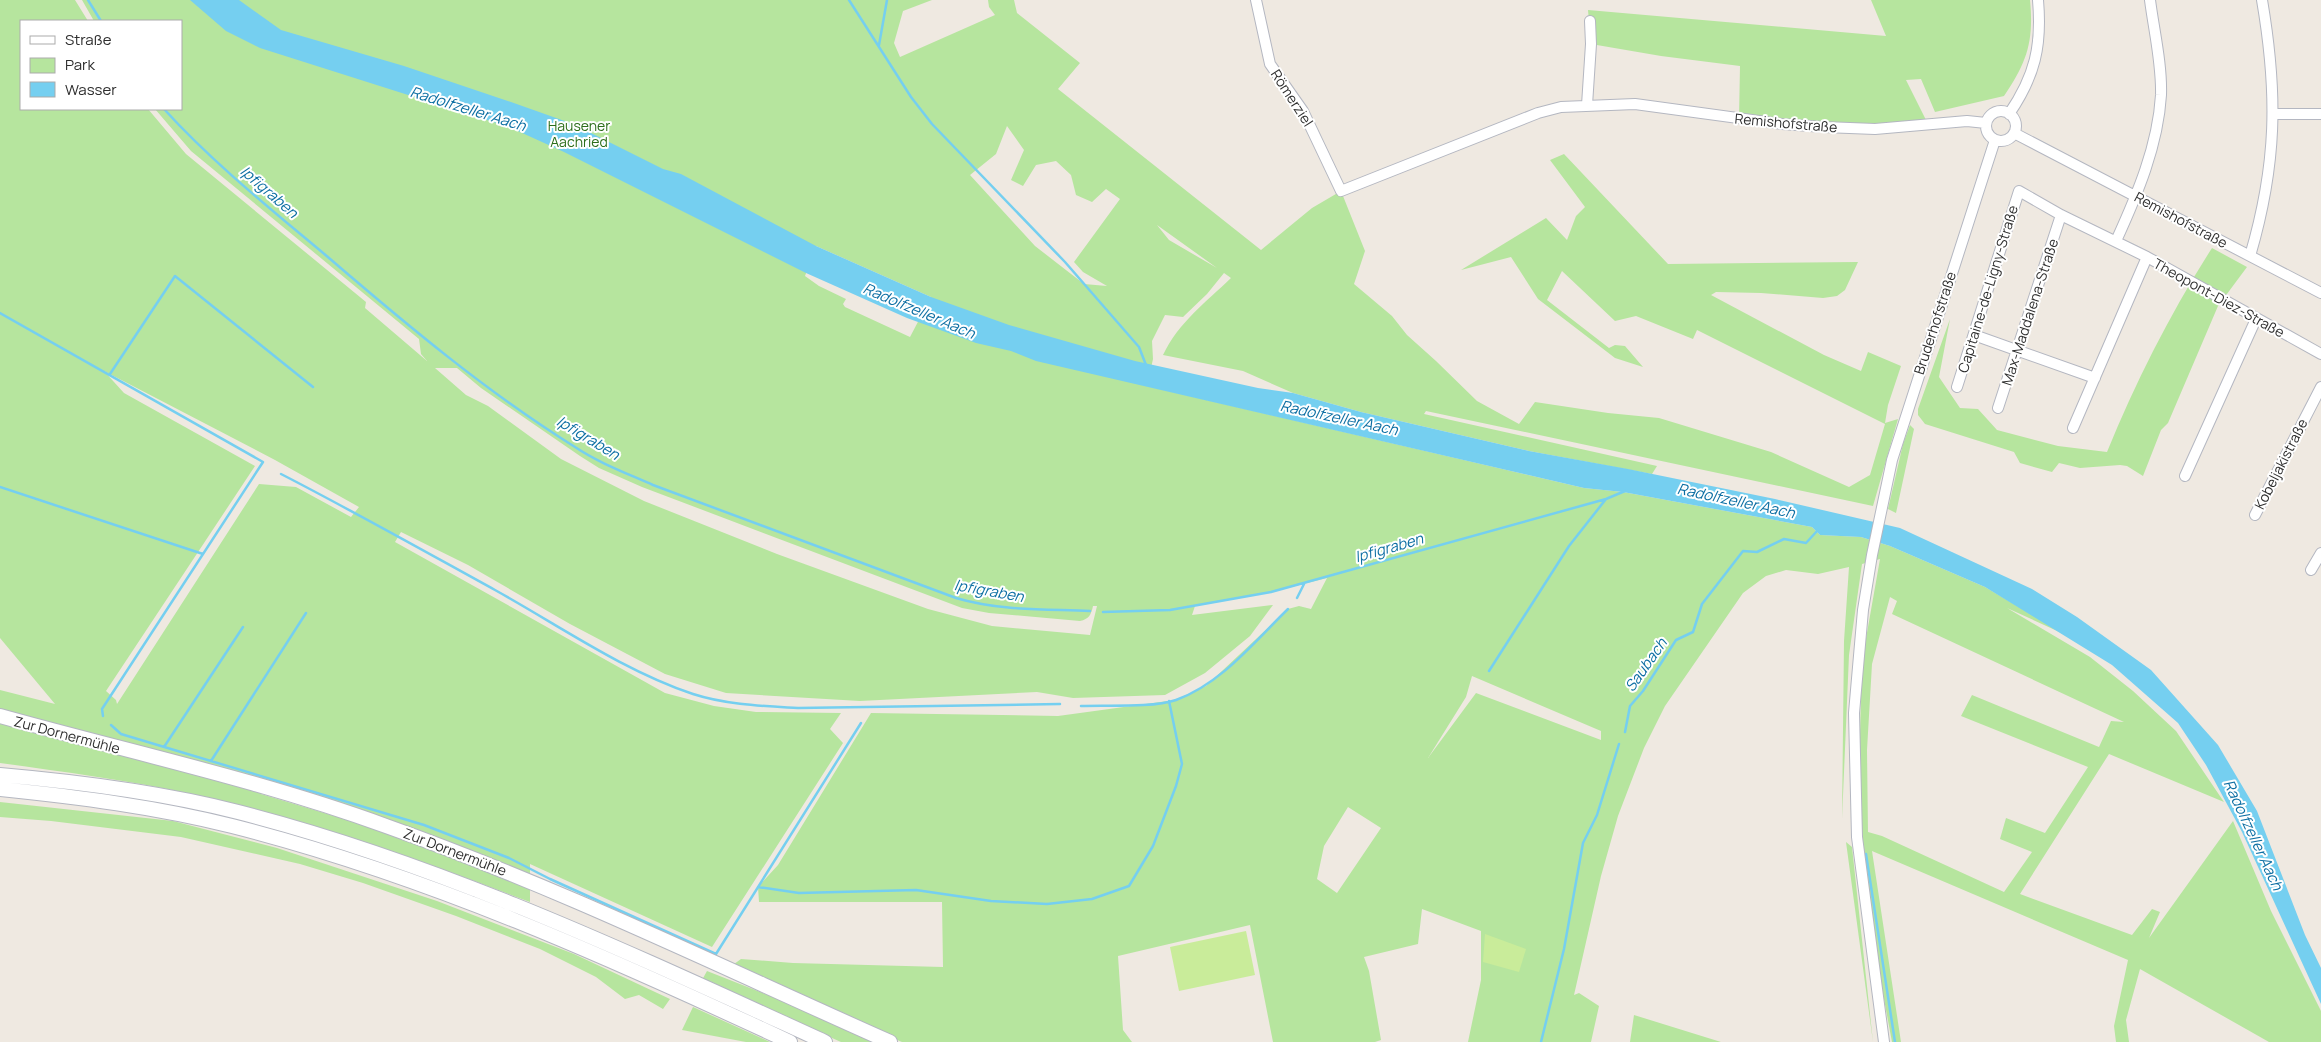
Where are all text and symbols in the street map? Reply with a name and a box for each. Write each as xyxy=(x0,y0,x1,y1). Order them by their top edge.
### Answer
legend xyxy=(20,20,182,110)
text: Straße xyxy=(65,29,112,50)
text: Park xyxy=(65,54,95,75)
street label: Römerziel xyxy=(1267,66,1318,130)
text: Wasser xyxy=(65,79,117,100)
water label: Radolfzeller Aach xyxy=(408,81,529,136)
street label: Remishofstraße xyxy=(1734,109,1838,136)
park label: Hausener Aachried xyxy=(548,116,610,151)
water label: Ipfigraben xyxy=(236,161,303,223)
street label: Remishofstraße xyxy=(2131,187,2231,252)
street label: Capitaine-de-Ligny-Straße xyxy=(1953,203,2022,375)
street label: Max-Maddalena-Straße xyxy=(1997,236,2062,388)
street label: Theopont-Diez-Straße xyxy=(2150,254,2288,342)
street label: Bruderhofstraße xyxy=(1909,269,1960,377)
water label: Radolfzeller Aach xyxy=(860,277,979,344)
water label: Radolfzeller Aach xyxy=(1278,395,1401,440)
water label: Ipfigraben xyxy=(553,411,625,465)
street label: Kobeljakistraße xyxy=(2250,415,2312,512)
water label: Radolfzeller Aach xyxy=(1675,478,1798,523)
water label: Ipfigraben xyxy=(1352,527,1426,567)
water label: Ipfigraben xyxy=(953,574,1026,607)
water label: Saubach xyxy=(1620,633,1672,696)
street label: Zur Dornermühle xyxy=(12,711,122,758)
water label: Radolfzeller Aach xyxy=(2219,776,2289,894)
street label: Zur Dornermühle xyxy=(401,823,509,880)

